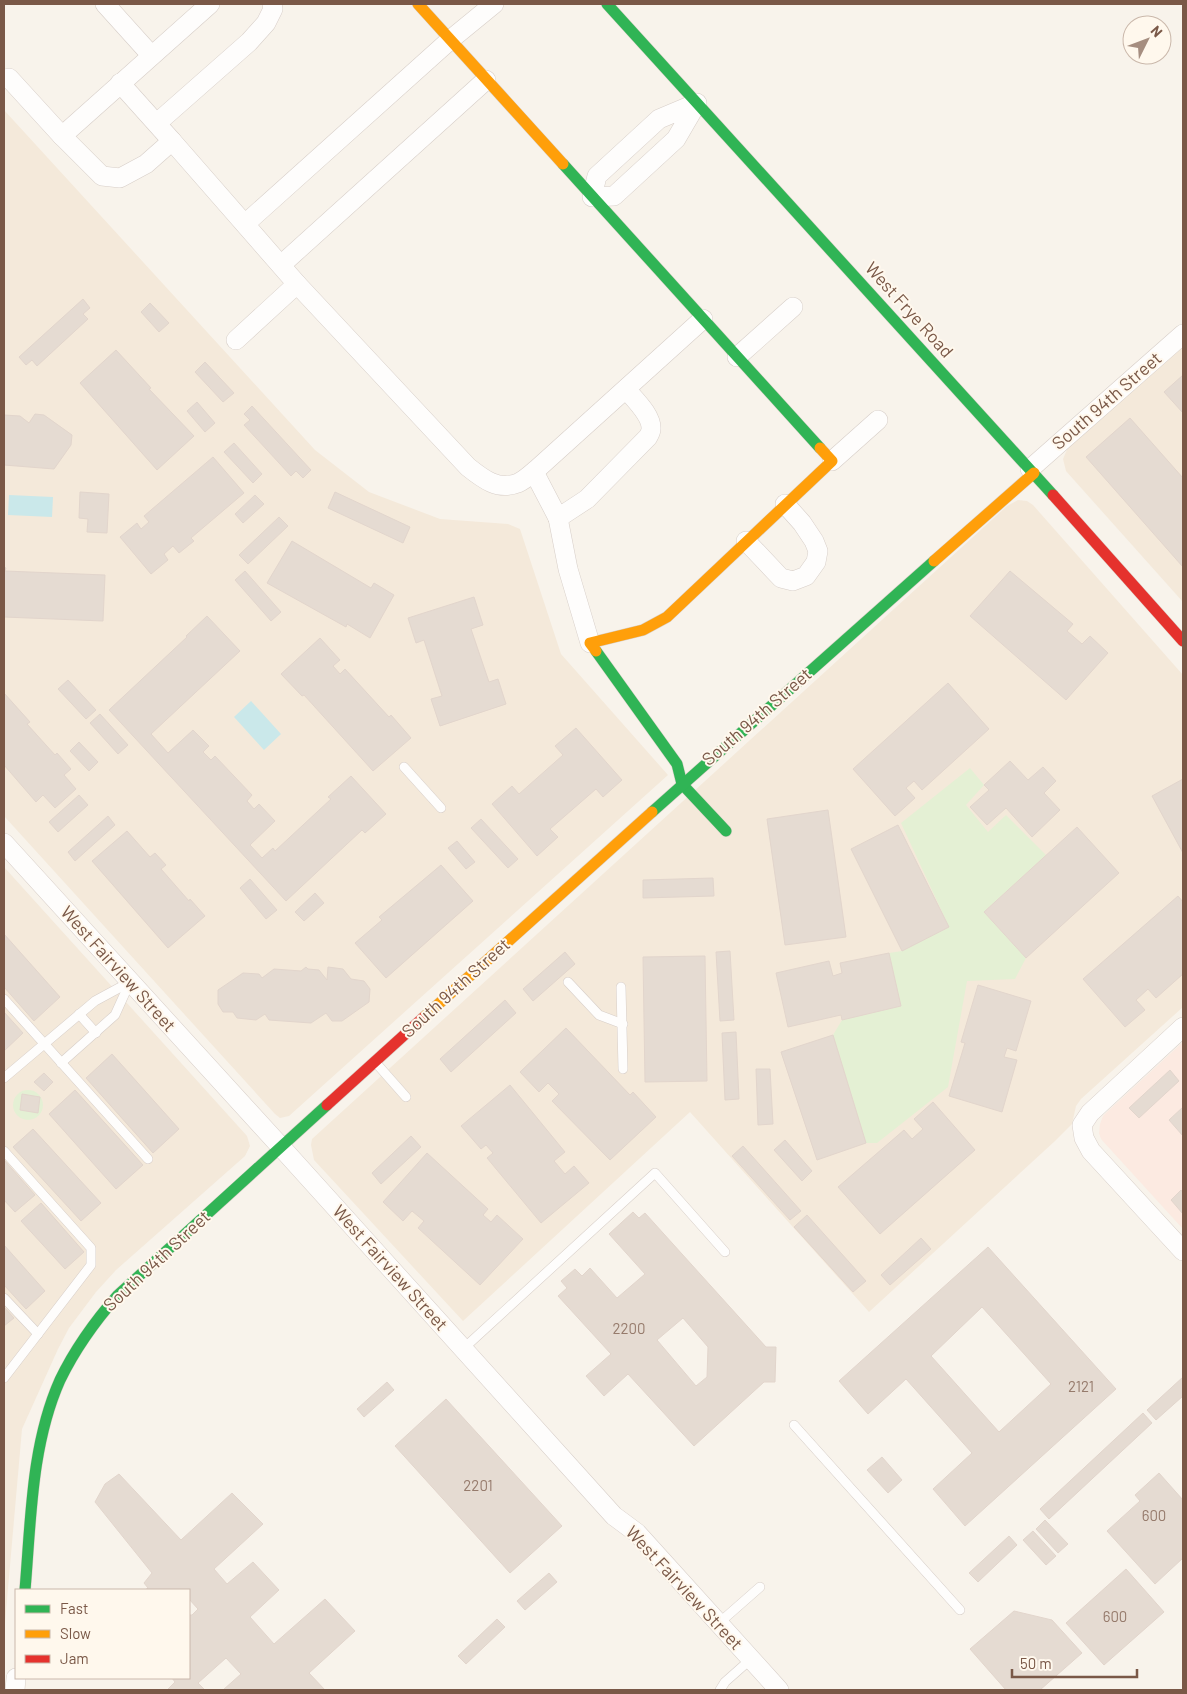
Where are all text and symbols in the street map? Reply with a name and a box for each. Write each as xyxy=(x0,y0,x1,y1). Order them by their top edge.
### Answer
north arrow xyxy=(1122,15,1172,65)
text: N xyxy=(1148,22,1166,40)
street label: West Frye Road xyxy=(861,257,958,362)
street label: South 94th Street xyxy=(1047,347,1166,454)
street label: South 94th Street xyxy=(697,663,816,770)
street label: West Fairview Street xyxy=(56,901,181,1036)
street label: South 94th Street xyxy=(397,933,514,1042)
street label: West Fairview Street xyxy=(328,1200,453,1335)
street label: South 94th Street xyxy=(98,1205,214,1315)
house number: 2200 xyxy=(612,1319,646,1337)
house number: 2121 xyxy=(1068,1377,1094,1395)
house number: 2201 xyxy=(463,1476,493,1494)
house number: 600 xyxy=(1142,1506,1166,1524)
street label: West Fairview Street xyxy=(621,1521,748,1654)
legend xyxy=(15,1589,190,1679)
text: Fast xyxy=(60,1599,88,1617)
house number: 600 xyxy=(1103,1607,1127,1625)
text: Slow xyxy=(60,1624,91,1642)
scale bar xyxy=(1012,1646,1137,1678)
text: Jam xyxy=(60,1649,89,1667)
text: 50 m xyxy=(1020,1654,1052,1672)

